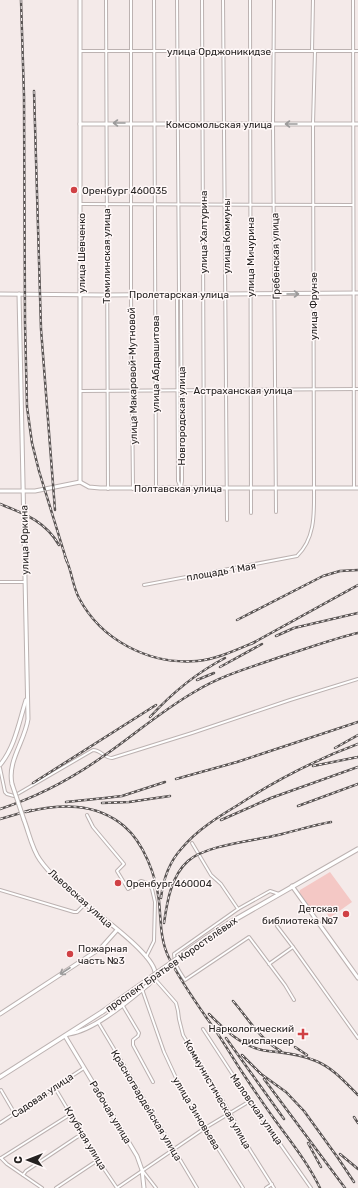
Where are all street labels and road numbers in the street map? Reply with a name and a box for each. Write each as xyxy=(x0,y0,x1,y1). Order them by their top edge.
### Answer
street label: улица Орджоникидзе xyxy=(167,46,271,58)
street label: Комсомольская улица xyxy=(166,119,272,131)
street label: улица Халтурина xyxy=(198,190,210,274)
street label: улица Коммуны xyxy=(221,198,233,274)
street label: Томилинская улица xyxy=(101,208,113,304)
street label: улица Шевченко xyxy=(76,213,88,293)
street label: Гребенская улица xyxy=(269,213,283,299)
street label: улица Мичурина xyxy=(245,217,257,297)
street label: улица Фрунзе xyxy=(308,272,320,340)
street label: Пролетарская улица xyxy=(129,289,229,301)
street label: улица Макаровой-Мутновой xyxy=(126,307,140,445)
street label: улица Абдрашитова xyxy=(150,315,162,413)
street label: Новгородская улица xyxy=(176,366,188,466)
street label: Астраханская улица xyxy=(194,385,292,397)
street label: Полтавская улица xyxy=(134,483,222,495)
street label: улица Юркина xyxy=(18,505,32,575)
street label: площадь 1 Мая xyxy=(186,560,257,584)
street label: Львовская улица xyxy=(46,867,115,931)
street label: проспект Братьев Коростелёвых xyxy=(103,914,240,1015)
street label: Коммунистическая улица xyxy=(181,1038,253,1151)
street label: Красногвардейская улица xyxy=(108,1048,184,1163)
street label: Садовая улица xyxy=(9,1071,76,1121)
street label: Маловская улица xyxy=(227,1072,285,1147)
street label: улица Зиновьева xyxy=(170,1075,223,1152)
street label: Рабочая улица xyxy=(87,1079,134,1146)
street label: Клубная улица xyxy=(62,1105,109,1172)

